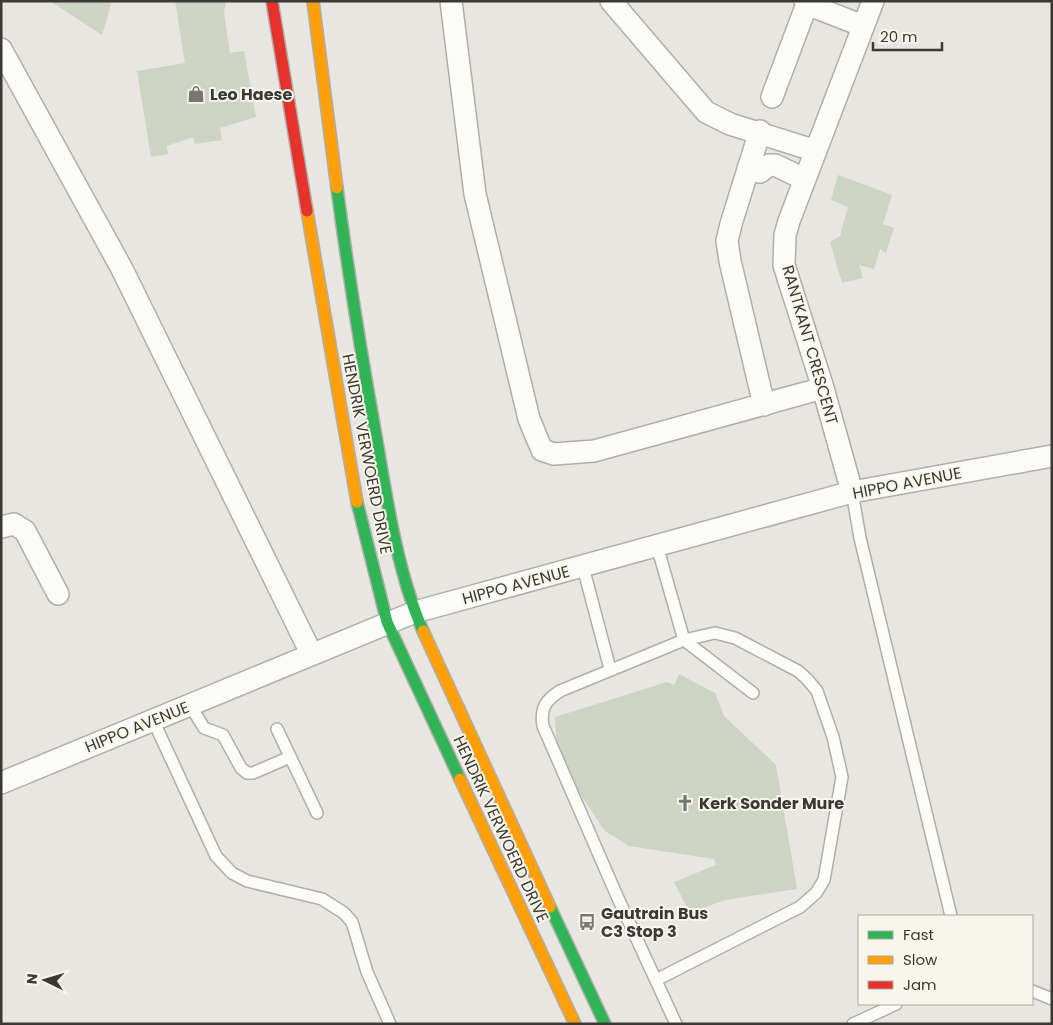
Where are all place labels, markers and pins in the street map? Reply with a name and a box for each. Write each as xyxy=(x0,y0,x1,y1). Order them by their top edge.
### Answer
place label: Leo Haese xyxy=(210,83,292,106)
shop icon: Leo Haese xyxy=(186,84,206,104)
place label: Kerk Sonder Mure xyxy=(699,792,844,815)
church icon: Kerk Sonder Mure xyxy=(675,793,695,813)
place label: Gautrain Bus C3 Stop 3 xyxy=(601,902,708,943)
bus stop icon: Gautrain Bus C3 Stop 3 xyxy=(577,912,597,932)

